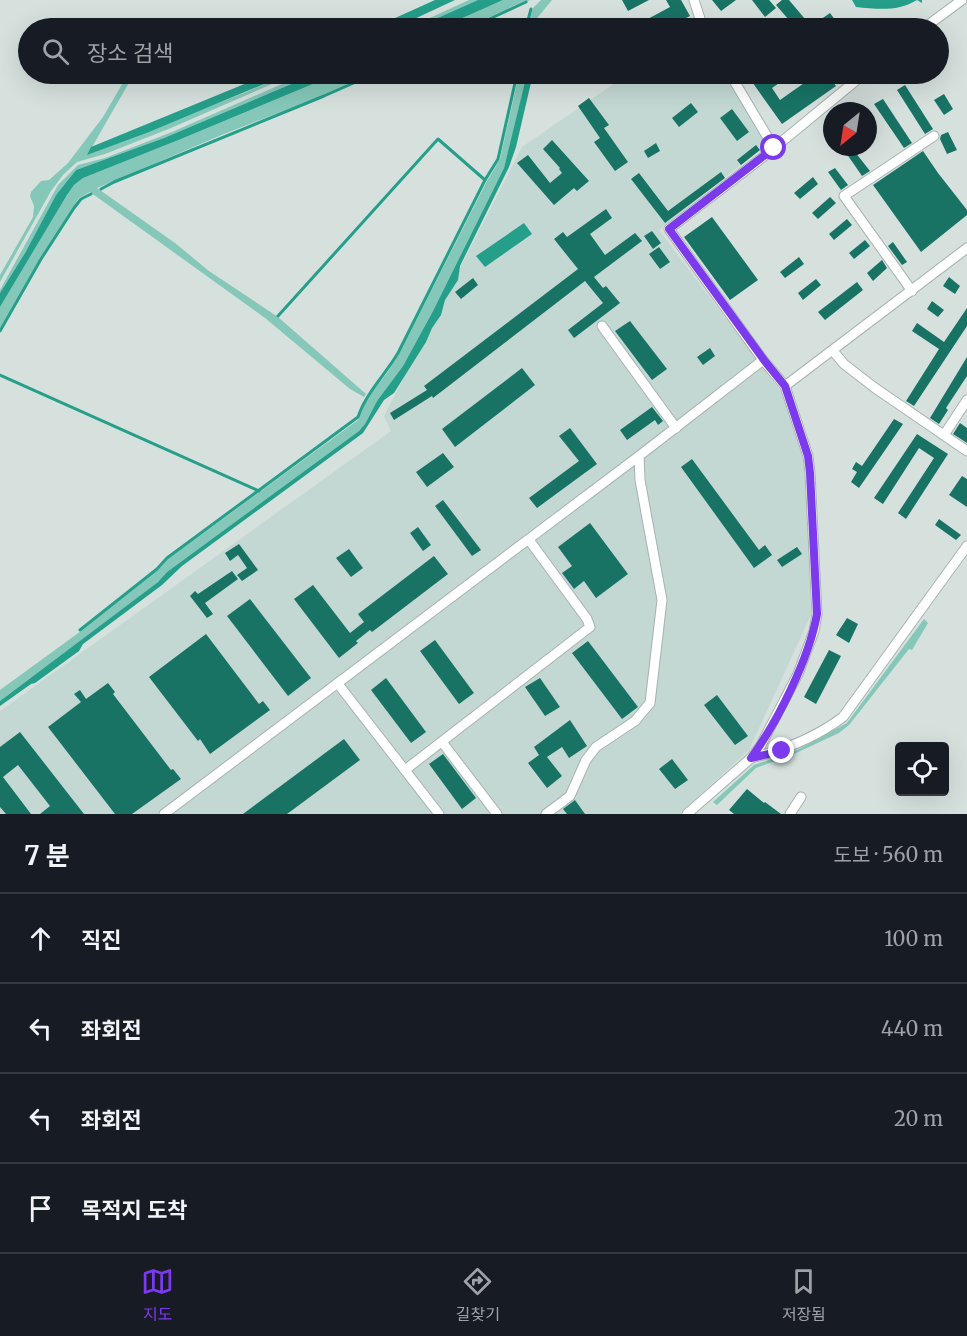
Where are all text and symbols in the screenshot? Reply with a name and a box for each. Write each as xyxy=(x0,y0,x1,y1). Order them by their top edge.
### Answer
search box xyxy=(18,18,949,84)
icon: search xyxy=(39,35,72,68)
text: 장소 검색 xyxy=(87,39,173,67)
north arrow xyxy=(823,102,877,156)
route start xyxy=(760,134,786,160)
route end xyxy=(768,737,794,763)
map controls xyxy=(895,742,949,796)
button: locate xyxy=(895,742,949,796)
text: 7 분 xyxy=(24,839,70,872)
text: 도보 · 560 m xyxy=(834,842,943,867)
icon: ahead xyxy=(24,922,57,955)
text: 직진 xyxy=(81,926,121,954)
text: 100 m xyxy=(884,926,943,951)
icon: left xyxy=(24,1012,57,1045)
text: 좌회전 xyxy=(81,1016,142,1044)
text: 440 m xyxy=(881,1016,943,1041)
icon: left xyxy=(24,1102,57,1135)
text: 좌회전 xyxy=(81,1106,142,1134)
text: 20 m xyxy=(894,1106,943,1131)
icon: arrive xyxy=(24,1192,57,1225)
text: 목적지 도착 xyxy=(81,1196,187,1224)
tab: 지도 xyxy=(141,1265,174,1325)
tab: 길찾기 xyxy=(456,1265,500,1325)
tab: 저장됨 xyxy=(782,1265,826,1325)

